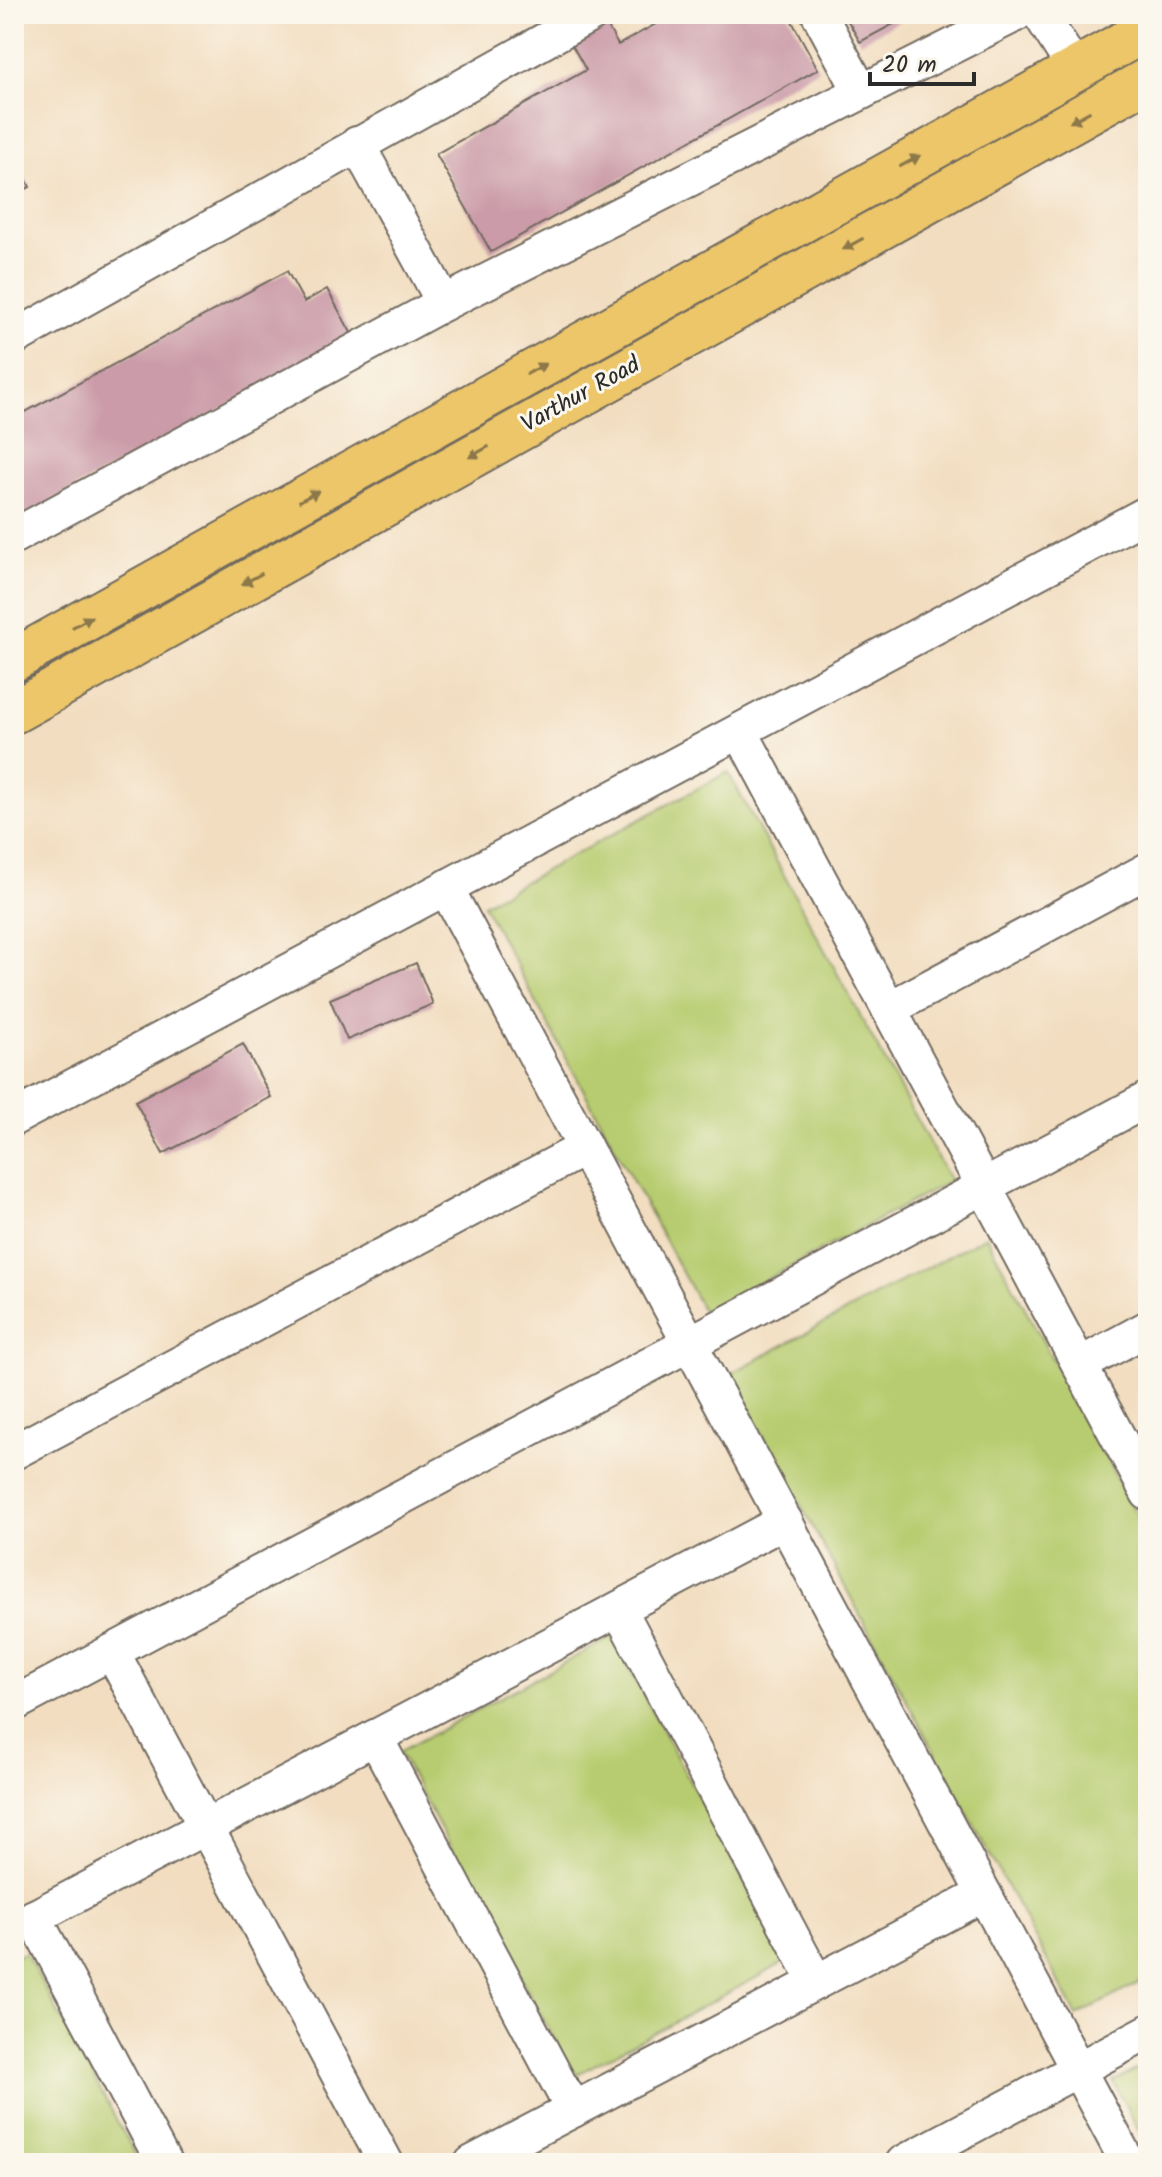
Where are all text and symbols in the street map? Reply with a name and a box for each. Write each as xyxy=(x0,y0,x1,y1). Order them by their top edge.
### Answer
scale bar xyxy=(870,36,974,86)
text: 20 m xyxy=(882,46,937,85)
one-way arrow xyxy=(1068,110,1091,124)
one-way arrow xyxy=(899,154,921,168)
one-way arrow xyxy=(841,237,864,251)
street label: Varthur Road xyxy=(514,346,649,444)
one-way arrow xyxy=(525,362,548,376)
one-way arrow xyxy=(468,445,490,459)
one-way arrow xyxy=(298,489,320,503)
one-way arrow xyxy=(241,572,263,586)
one-way arrow xyxy=(71,616,93,630)

